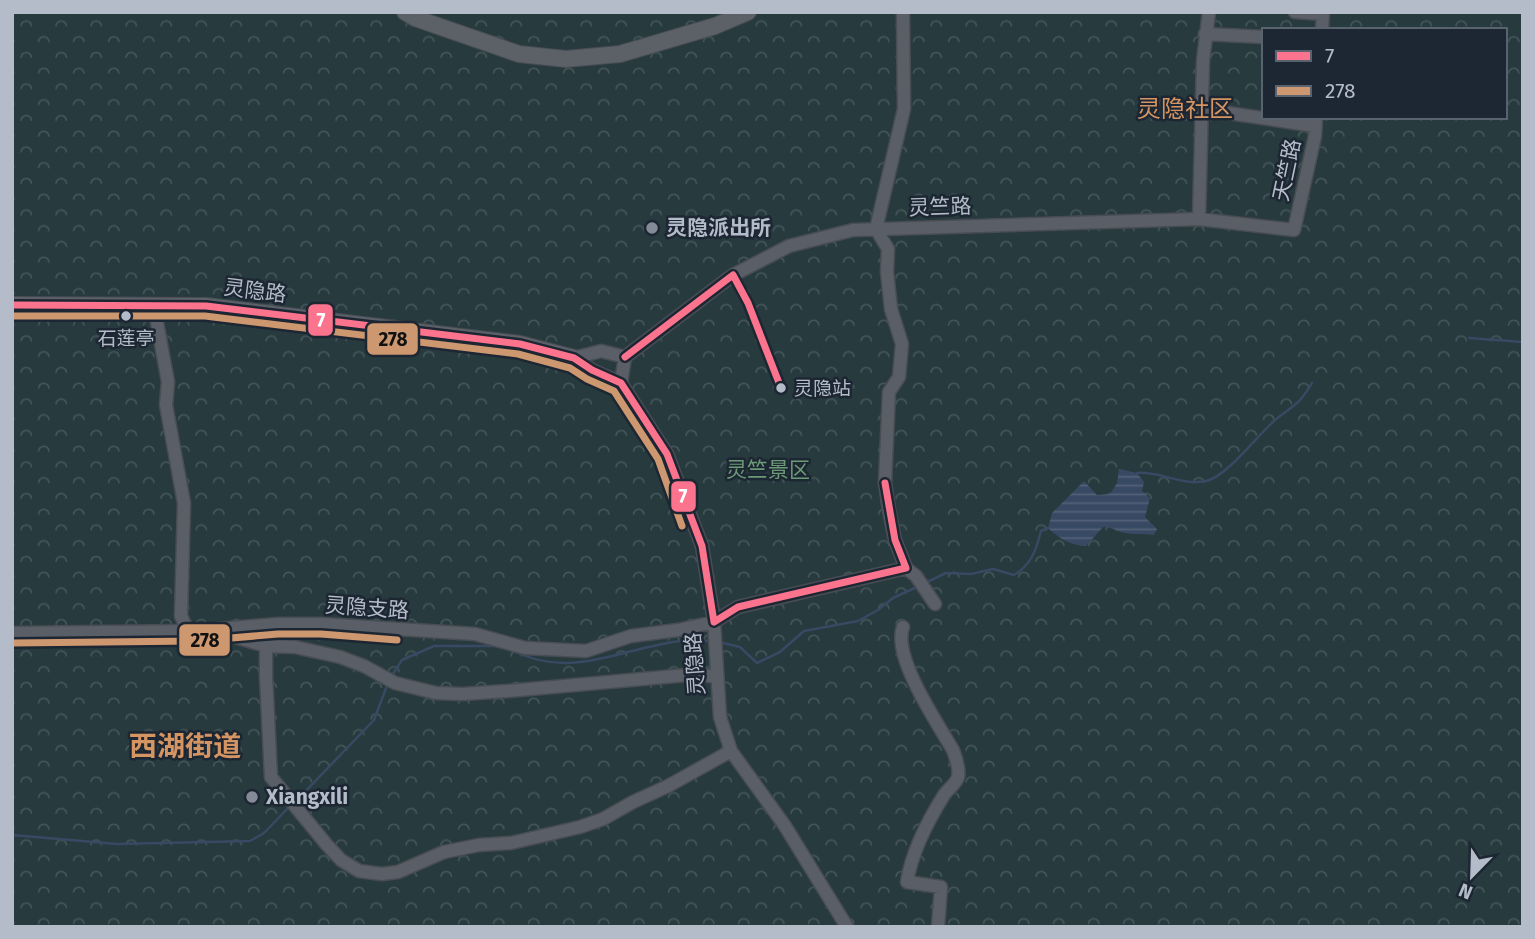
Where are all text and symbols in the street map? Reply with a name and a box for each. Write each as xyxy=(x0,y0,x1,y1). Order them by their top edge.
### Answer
legend xyxy=(1262,28,1507,119)
text: 7 xyxy=(1325,43,1334,69)
text: 278 xyxy=(1325,78,1356,104)
district label: 灵隐社区 xyxy=(1137,95,1233,123)
street label: 天竺路 xyxy=(1268,136,1306,204)
street label: 灵竺路 xyxy=(908,193,972,221)
place label: 灵隐派出所 xyxy=(666,215,771,241)
marker: 灵隐派出所 xyxy=(644,220,660,236)
street label: 灵隐路 xyxy=(222,274,288,308)
line badge: 7 xyxy=(307,303,334,337)
marker: 石莲亭 xyxy=(119,309,133,323)
text: 7 xyxy=(317,309,326,332)
line badge: 278 xyxy=(366,322,419,356)
place label: 石莲亭 xyxy=(97,327,155,350)
text: 278 xyxy=(378,328,408,351)
place label: 灵隐站 xyxy=(794,377,851,400)
marker: 灵隐站 xyxy=(774,381,788,395)
park label: 灵竺景区 xyxy=(726,457,810,483)
line badge: 7 xyxy=(670,480,697,513)
text: 7 xyxy=(679,485,688,508)
street label: 灵隐支路 xyxy=(324,592,410,624)
line badge: 278 xyxy=(178,623,231,657)
text: 278 xyxy=(190,629,220,652)
street label: 灵隐路 xyxy=(680,632,710,696)
district label: 西湖街道 xyxy=(129,730,241,763)
place label: Xiangxili xyxy=(265,784,348,810)
marker: Xiangxili xyxy=(244,789,260,805)
north arrow xyxy=(1437,841,1507,911)
text: N xyxy=(1455,878,1476,904)

